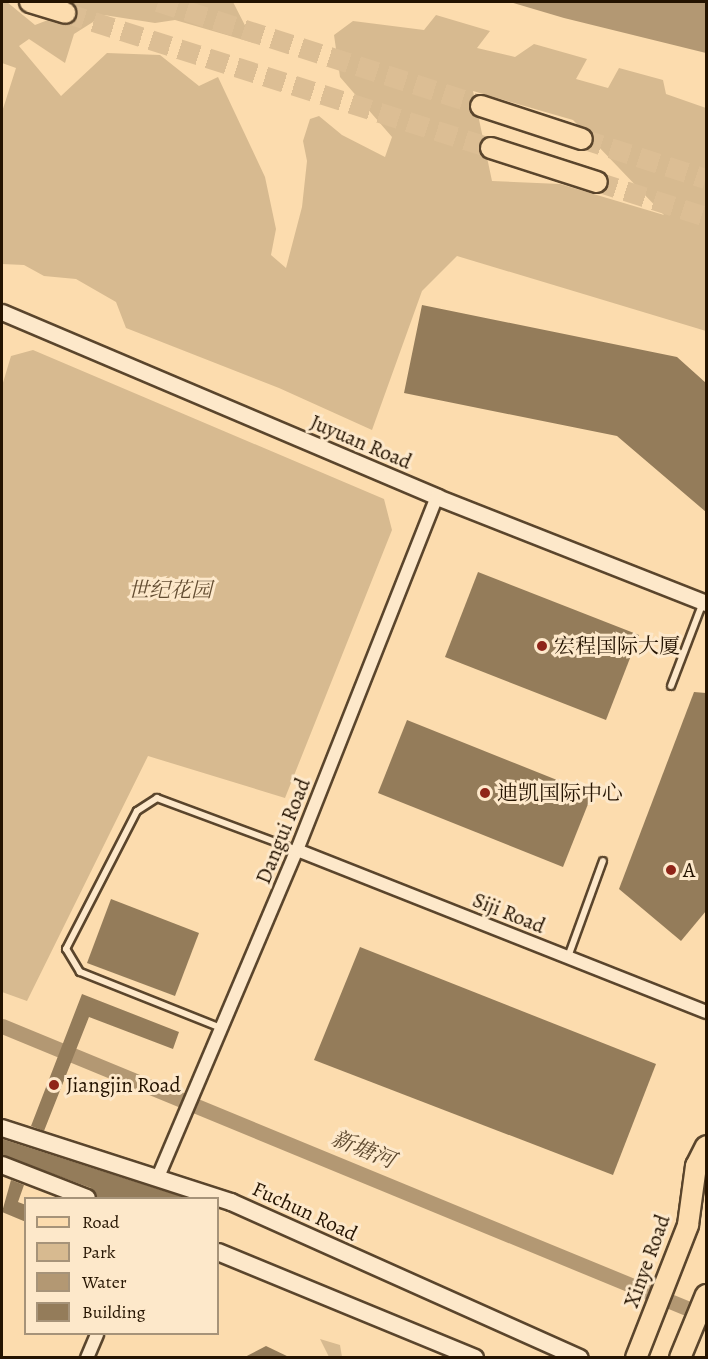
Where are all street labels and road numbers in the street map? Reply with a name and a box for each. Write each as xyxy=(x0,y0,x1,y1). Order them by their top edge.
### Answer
street label: Juyuan Road xyxy=(307,409,415,475)
street label: Dangui Road xyxy=(250,774,316,888)
street label: Siji Road xyxy=(469,887,549,939)
street label: Fuchun Road xyxy=(248,1176,362,1246)
street label: Xinye Road xyxy=(619,1211,675,1311)

